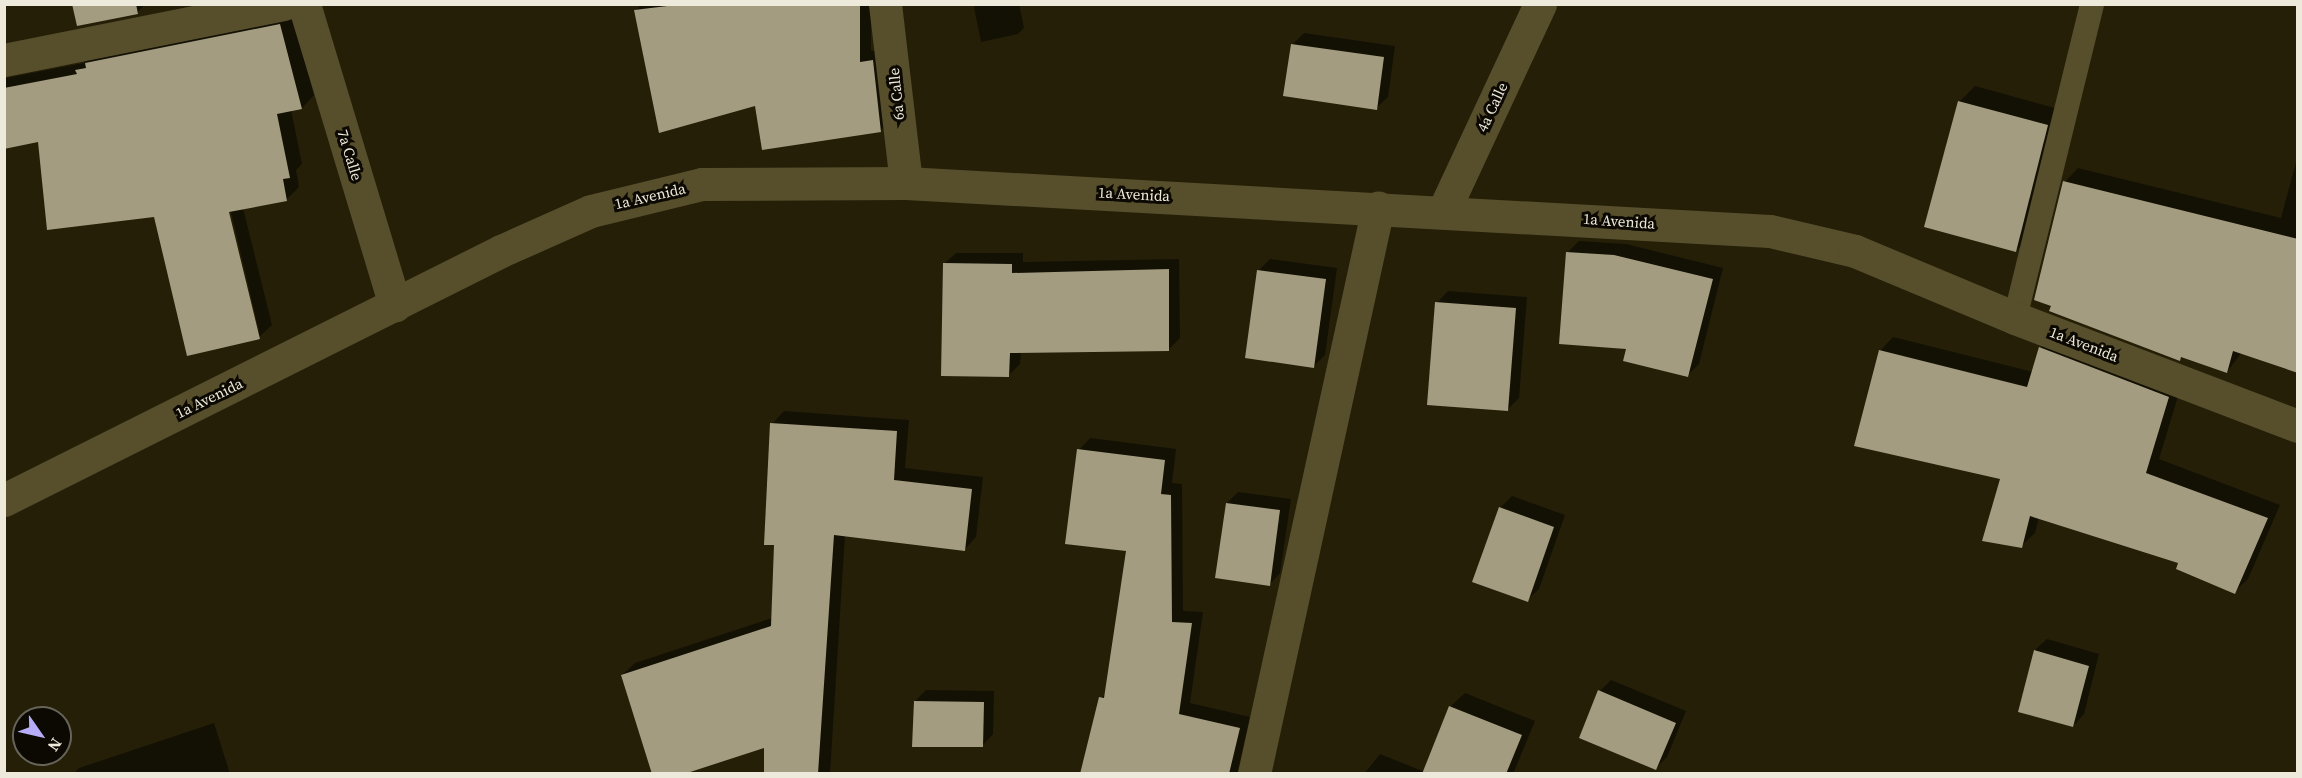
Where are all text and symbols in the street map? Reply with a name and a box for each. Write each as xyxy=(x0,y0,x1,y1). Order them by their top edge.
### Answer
street label: 6a Calle xyxy=(884,67,908,121)
street label: 4a Calle xyxy=(1473,79,1511,135)
street label: 7a Calle xyxy=(334,127,366,183)
street label: 1a Avenida xyxy=(613,179,687,213)
street label: 1a Avenida xyxy=(1097,183,1171,205)
street label: 1a Avenida xyxy=(1582,210,1656,232)
street label: 1a Avenida xyxy=(2047,323,2121,365)
street label: 1a Avenida xyxy=(173,374,245,422)
north arrow xyxy=(12,706,72,766)
text: N xyxy=(43,734,68,756)

